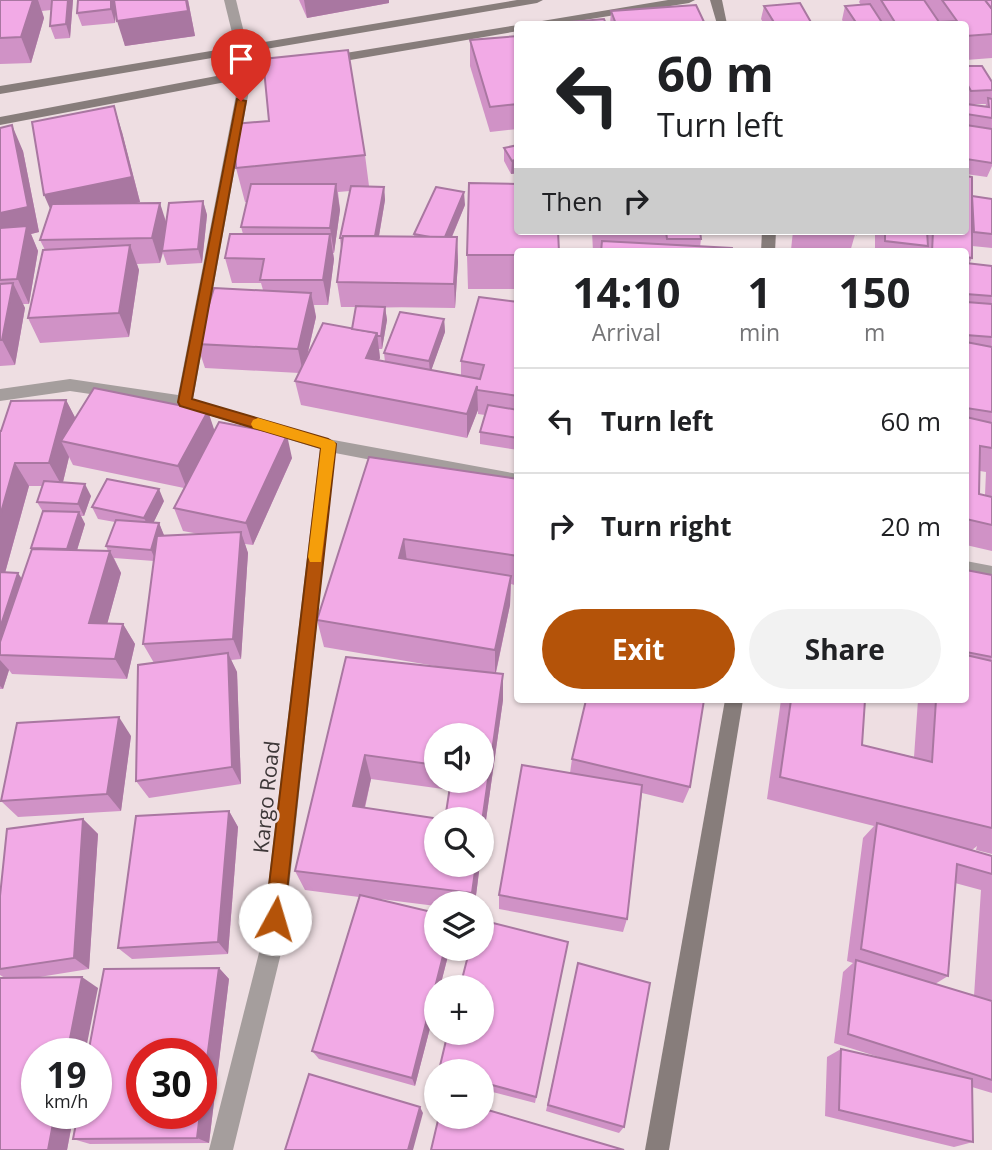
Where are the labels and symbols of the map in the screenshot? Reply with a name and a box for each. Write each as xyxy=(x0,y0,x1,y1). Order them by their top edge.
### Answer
pin xyxy=(211,29,271,101)
street label: Kargo Road xyxy=(246,739,286,855)
position arrow xyxy=(238,882,312,956)
speed limit sign: 30 xyxy=(126,1038,217,1129)

